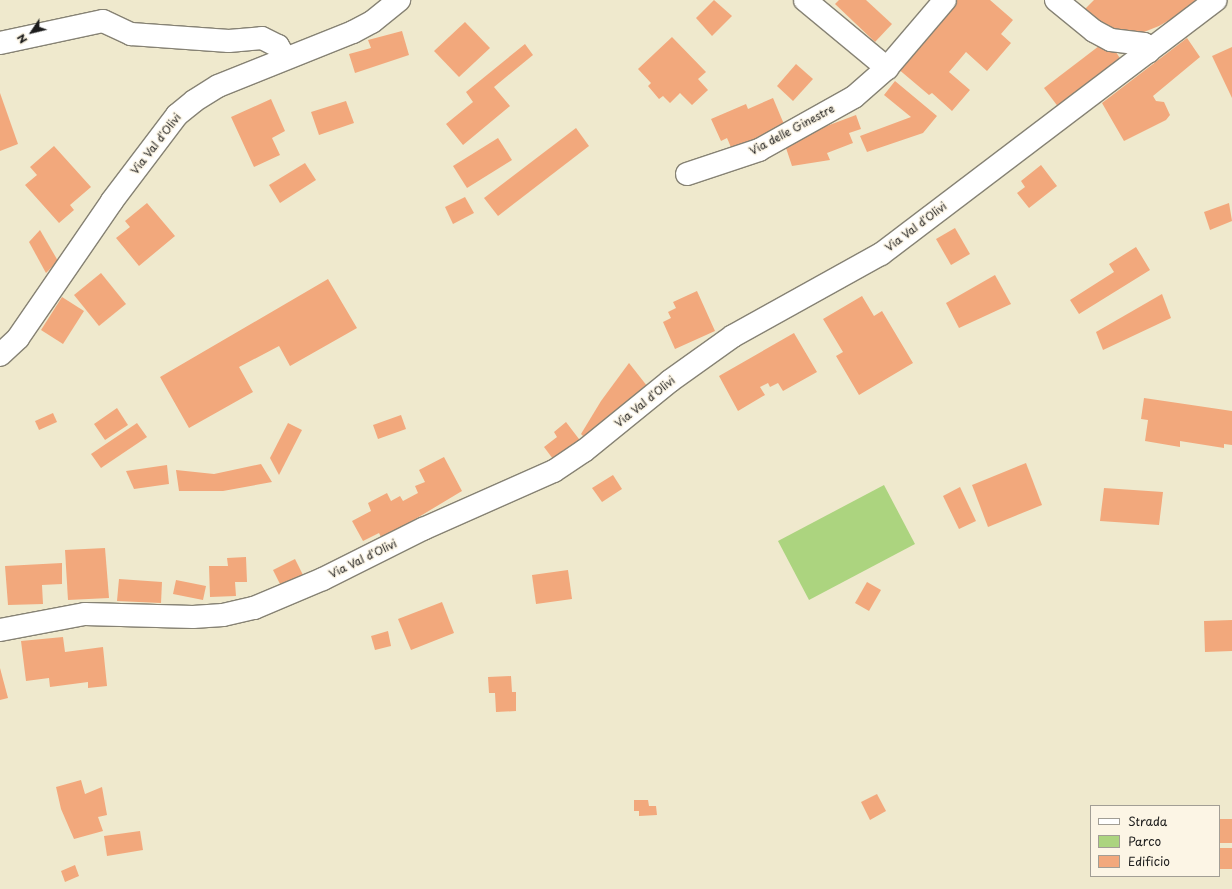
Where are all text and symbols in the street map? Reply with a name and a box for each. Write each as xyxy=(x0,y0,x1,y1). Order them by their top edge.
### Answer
north arrow xyxy=(12,12,52,52)
text: N xyxy=(12,31,31,48)
street label: Via delle Ginestre xyxy=(747,102,837,158)
street label: Via Val d'Olivi xyxy=(128,111,184,177)
street label: Via Val d'Olivi xyxy=(882,199,950,255)
street label: Via Val d'Olivi xyxy=(612,374,678,430)
street label: Via Val d'Olivi xyxy=(327,537,399,581)
legend xyxy=(1090,805,1220,877)
text: Strada xyxy=(1128,812,1167,830)
text: Parco xyxy=(1128,832,1161,850)
text: Edificio xyxy=(1128,852,1170,870)

